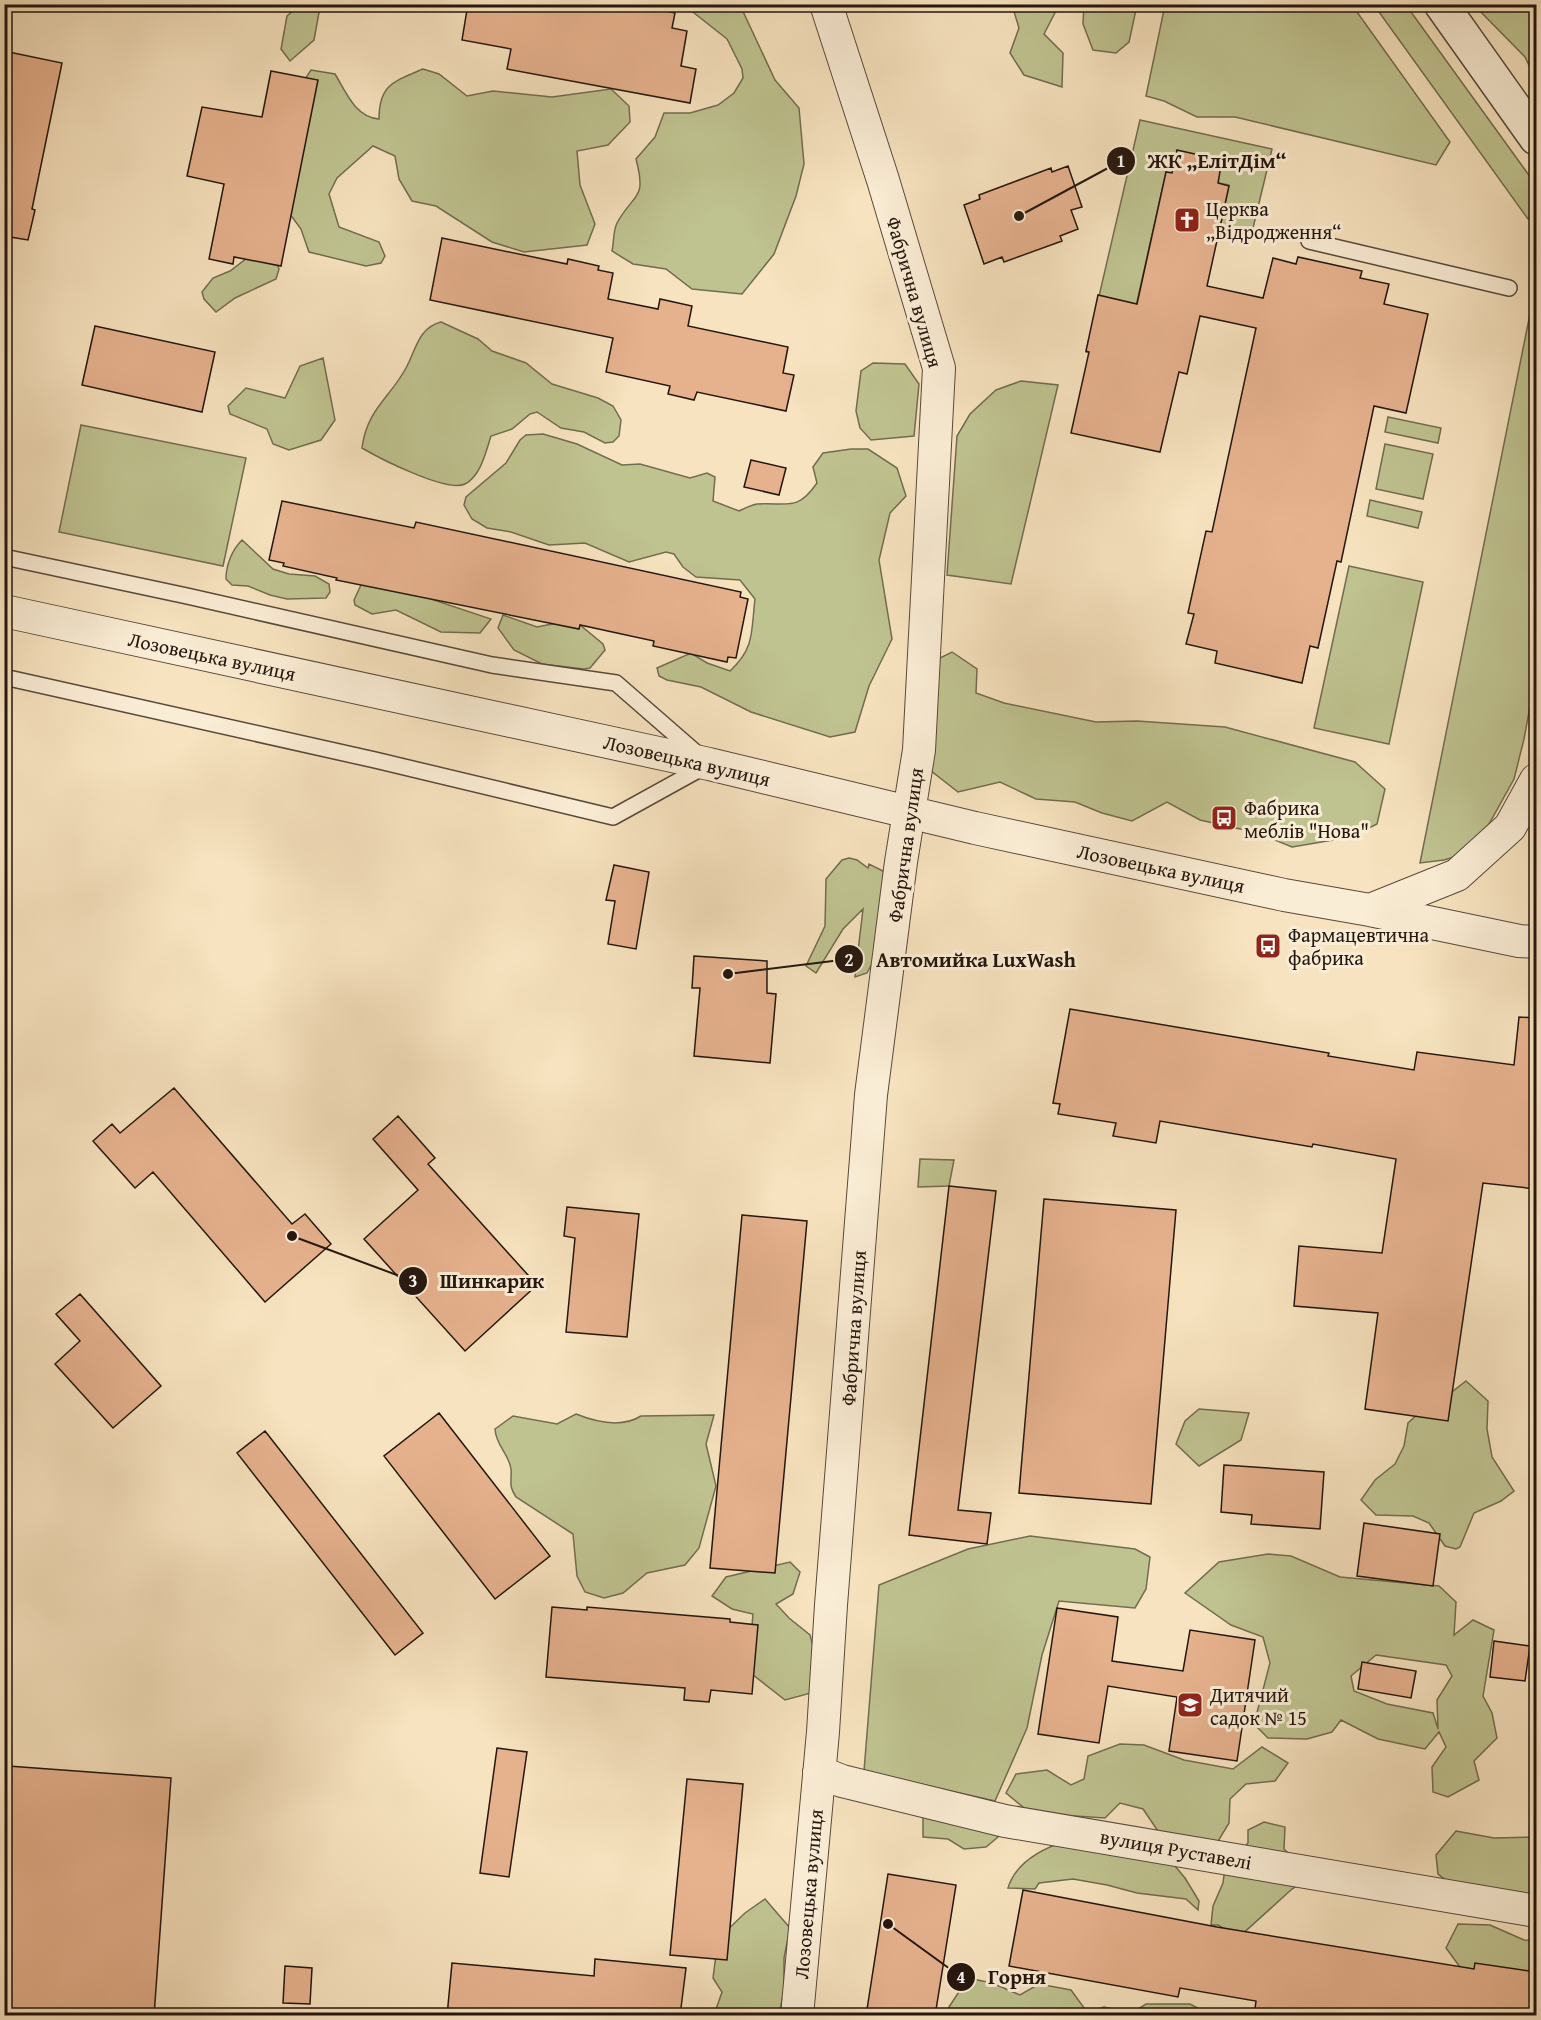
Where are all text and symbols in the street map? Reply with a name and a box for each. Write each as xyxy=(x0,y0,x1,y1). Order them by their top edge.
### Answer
callout: ЖК „ЕлітДім“ xyxy=(1106,141,1299,180)
text: ЖК „ЕлітДім“ xyxy=(1147,145,1287,176)
text: 1 xyxy=(1116,147,1126,174)
place label: Церква „Відродження“ xyxy=(1206,194,1341,246)
church icon: Церква „Відродження“ xyxy=(1172,205,1202,235)
street label: Фабрична вулиця xyxy=(880,213,950,371)
street label: Лозовецька вулиця xyxy=(126,624,298,688)
street label: Лозовецька вулиця xyxy=(601,727,773,793)
street label: Фабрична вулиця xyxy=(880,766,930,924)
place label: Фабрика меблів "Нова" xyxy=(1244,793,1369,845)
bus stop icon: Фабрика меблів "Нова" xyxy=(1209,803,1239,833)
street label: Лозовецька вулиця xyxy=(1075,836,1247,900)
place label: Фармацевтична фабрика xyxy=(1288,920,1429,972)
bus stop icon: Фармацевтична фабрика xyxy=(1253,931,1283,961)
callout: Автомийка LuxWash xyxy=(834,940,1088,979)
text: Автомийка LuxWash xyxy=(876,944,1076,975)
text: 2 xyxy=(844,946,854,973)
street label: Фабрична вулиця xyxy=(833,1249,873,1407)
callout: Шинкарик xyxy=(398,1261,556,1300)
text: Шинкарик xyxy=(440,1265,545,1296)
text: 3 xyxy=(408,1267,418,1294)
place label: Дитячий садок № 15 xyxy=(1209,1680,1307,1732)
school or university icon: Дитячий садок № 15 xyxy=(1175,1690,1205,1720)
street label: Лозовецька вулиця xyxy=(786,1808,830,1980)
street label: вулиця Руставелі xyxy=(1098,1821,1254,1877)
callout: Горня xyxy=(946,1957,1058,1996)
text: Горня xyxy=(988,1961,1046,1992)
text: 4 xyxy=(956,1963,966,1990)

